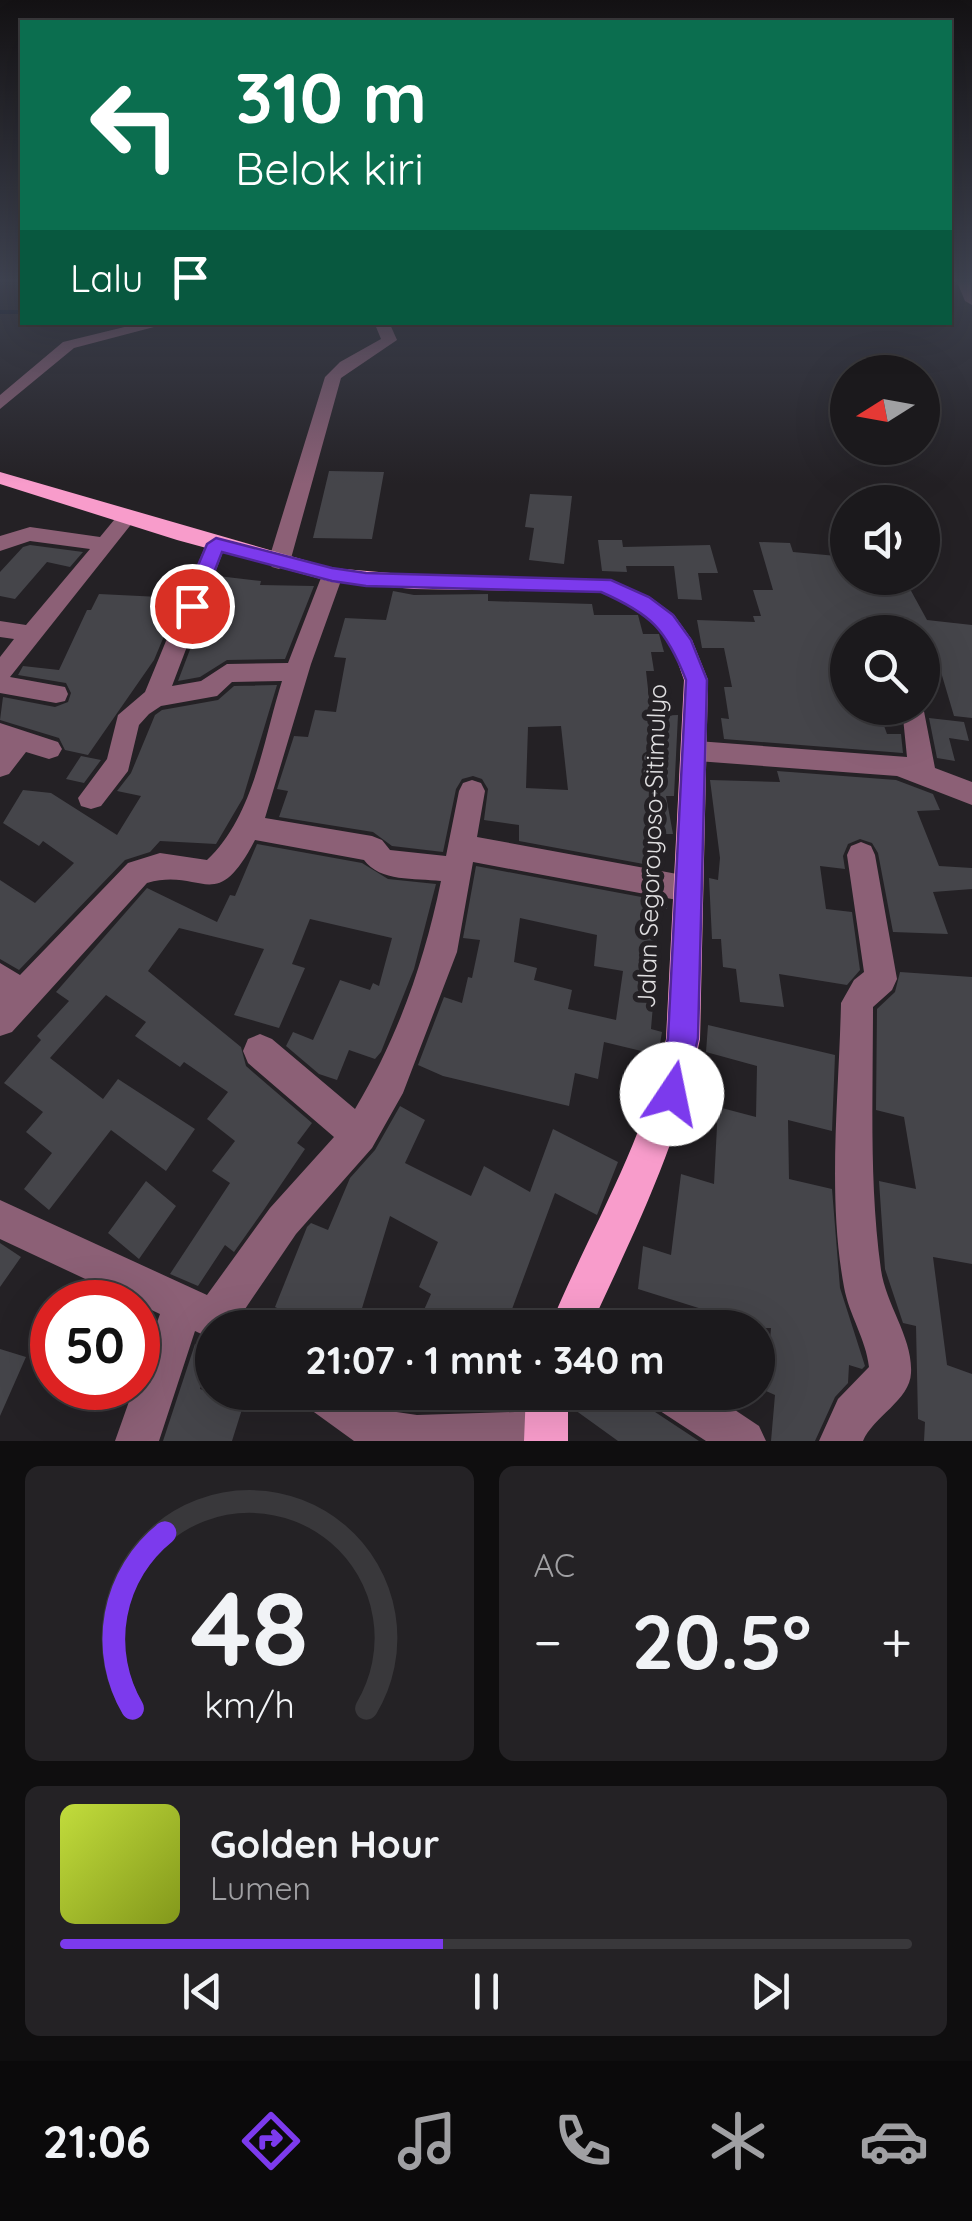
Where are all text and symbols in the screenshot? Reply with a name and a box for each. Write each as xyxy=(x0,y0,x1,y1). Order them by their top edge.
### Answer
text: 310 m xyxy=(235,53,427,141)
icon: left xyxy=(70,60,200,190)
text: Belok kiri xyxy=(235,140,424,196)
icon: arrive xyxy=(163,250,218,305)
text: Lalu xyxy=(70,254,143,302)
north arrow xyxy=(830,355,940,465)
map controls xyxy=(830,355,940,725)
button: sound xyxy=(830,485,940,595)
pin xyxy=(150,564,235,649)
icon: arrive xyxy=(165,579,220,634)
button: search xyxy=(830,615,940,725)
street label: Jalan Segoroyoso-Sitimulyo xyxy=(630,683,672,1009)
position arrow xyxy=(620,1042,724,1146)
speed limit sign: 50 xyxy=(30,1280,160,1410)
text: 21:07 · 1 mnt · 340 m xyxy=(305,1336,665,1384)
text: AC xyxy=(534,1545,575,1585)
text: 48 xyxy=(190,1562,308,1692)
text: 20.5° xyxy=(632,1594,812,1688)
text: − xyxy=(534,1607,562,1676)
text: + xyxy=(881,1607,912,1676)
text: km/h xyxy=(204,1682,295,1727)
text: Golden Hour xyxy=(210,1820,439,1868)
text: Lumen xyxy=(210,1868,311,1908)
icon: previous xyxy=(175,1964,230,2019)
icon: pause xyxy=(459,1964,514,2019)
icon: next xyxy=(743,1964,798,2019)
icon: directions xyxy=(236,2106,306,2176)
icon: music xyxy=(392,2106,462,2176)
icon: phone xyxy=(548,2106,618,2176)
icon: climate xyxy=(703,2106,773,2176)
icon: car xyxy=(859,2106,929,2176)
text: 21:06 xyxy=(43,2113,151,2169)

